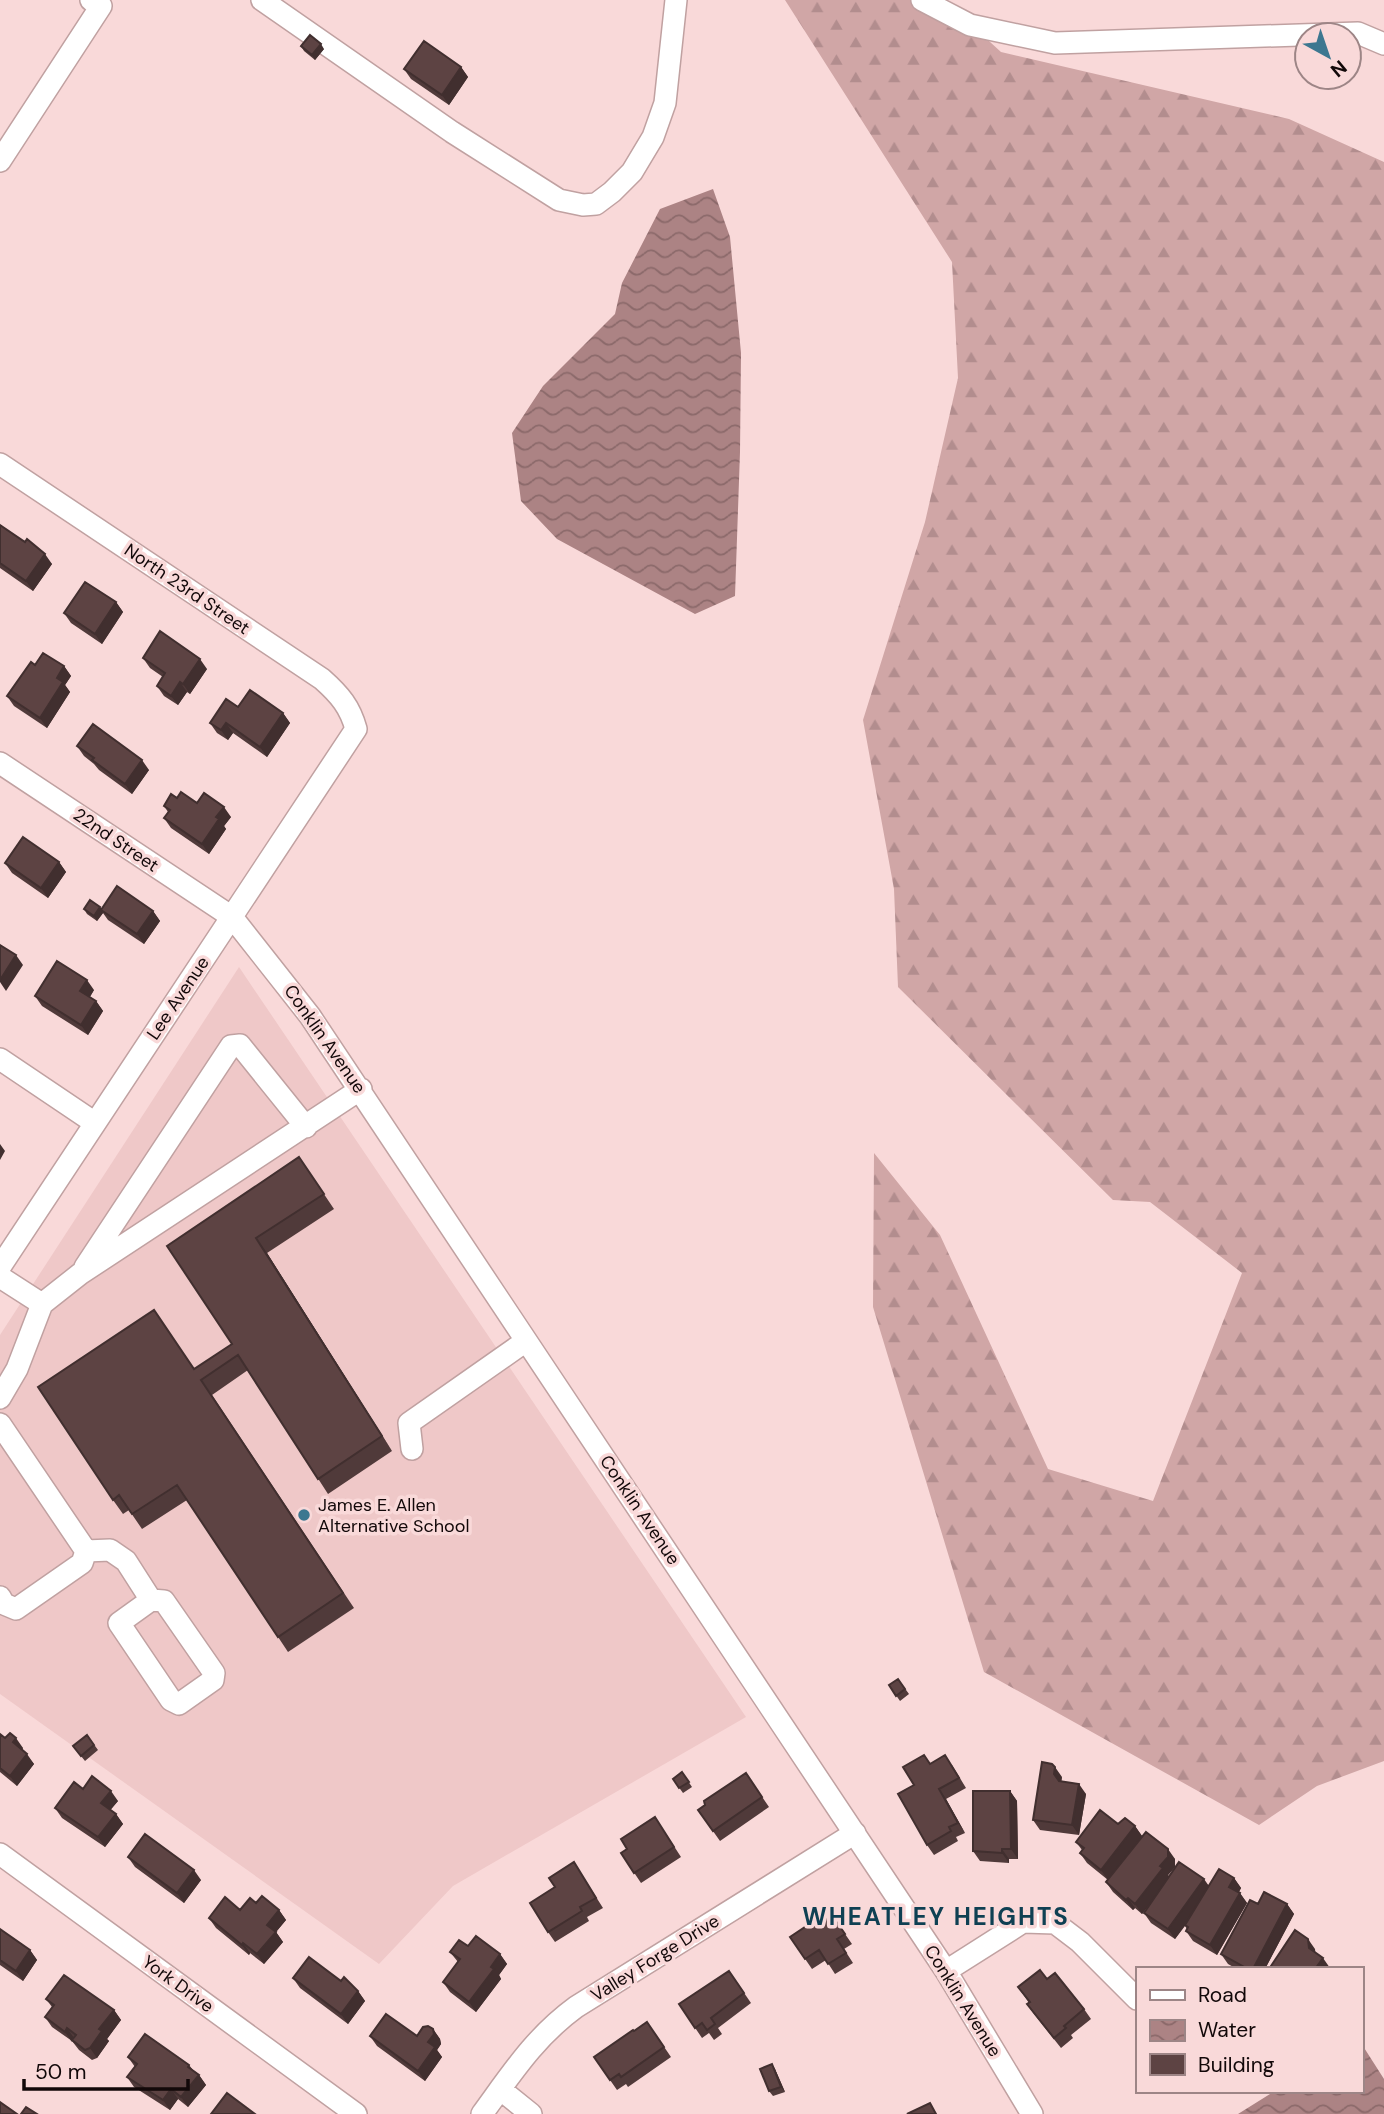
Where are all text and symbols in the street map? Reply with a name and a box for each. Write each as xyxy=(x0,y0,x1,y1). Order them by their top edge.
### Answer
north arrow xyxy=(1293,21,1363,91)
text: N xyxy=(1325,55,1352,83)
street label: North 23rd Street xyxy=(120,538,254,640)
street label: 22nd Street xyxy=(69,803,163,877)
street label: Lee Avenue xyxy=(141,952,215,1044)
street label: Conklin Avenue xyxy=(279,980,371,1098)
street label: Conklin Avenue xyxy=(594,1450,686,1570)
place label: James E. Allen Alternative School xyxy=(318,1493,469,1538)
marker: James E. Allen Alternative School xyxy=(296,1507,312,1523)
district label: WHEATLEY HEIGHTS xyxy=(802,1901,1070,1932)
street label: Valley Forge Drive xyxy=(586,1909,724,2007)
street label: Conklin Avenue xyxy=(919,1941,1007,2061)
street label: York Drive xyxy=(137,1950,219,2018)
legend xyxy=(1136,1967,1363,2093)
text: Road xyxy=(1198,1981,1247,2009)
text: Water xyxy=(1198,2016,1256,2044)
scale bar xyxy=(24,2048,189,2092)
text: Building xyxy=(1198,2051,1275,2079)
text: 50 m xyxy=(35,2058,86,2086)

